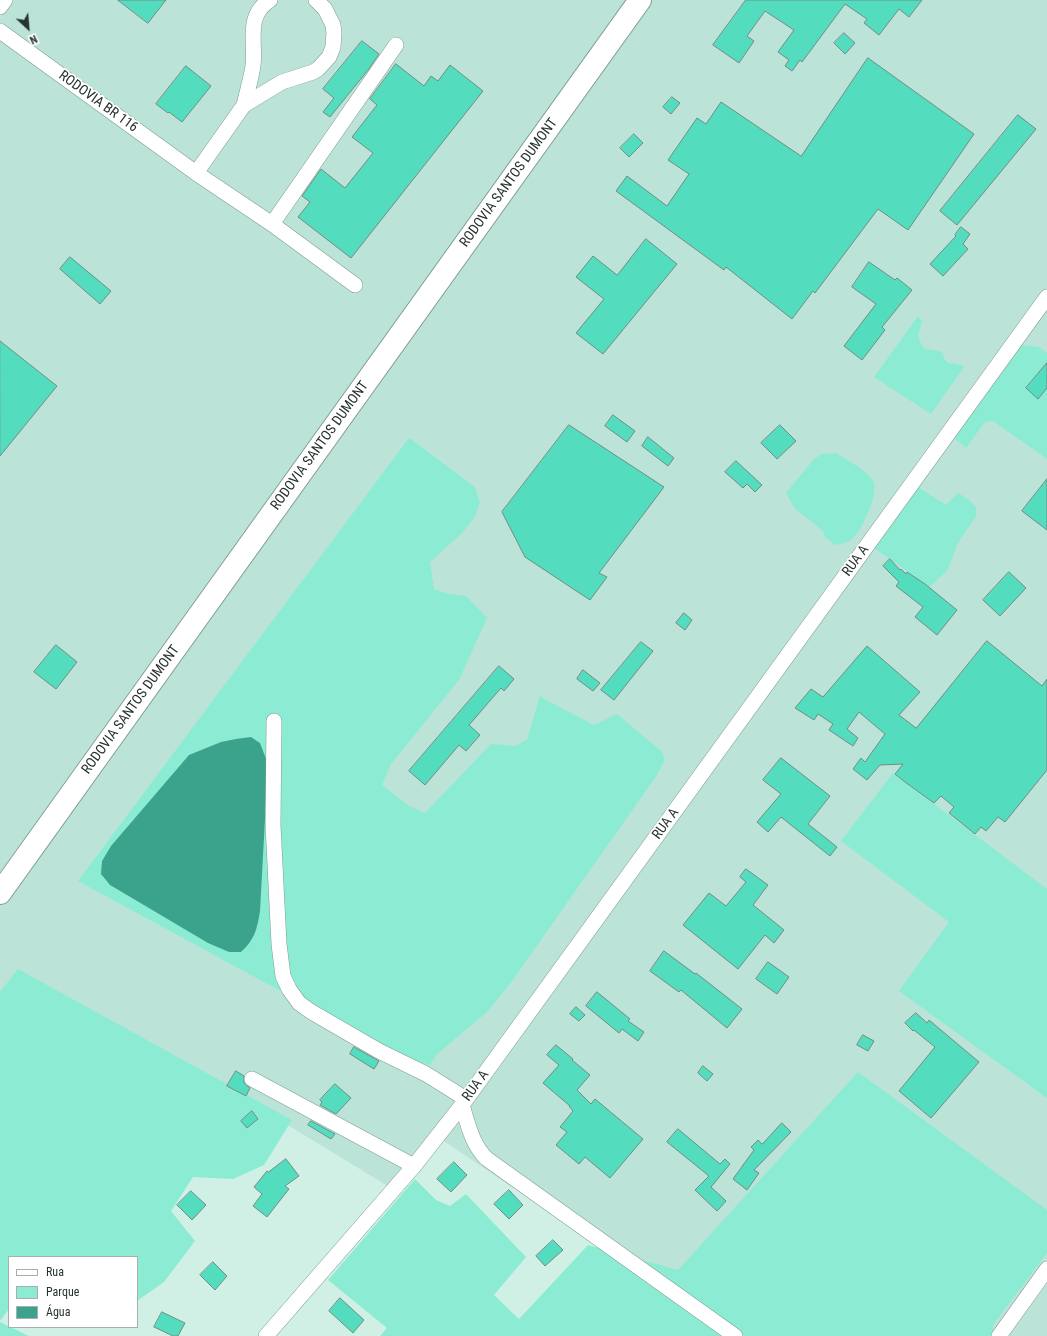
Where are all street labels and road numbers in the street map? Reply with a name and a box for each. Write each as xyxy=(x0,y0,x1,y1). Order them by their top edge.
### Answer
street label: RODOVIA BR 116 xyxy=(55,68,141,136)
street label: RODOVIA SANTOS DUMONT xyxy=(457,115,561,251)
street label: RODOVIA SANTOS DUMONT xyxy=(268,378,372,514)
street label: RUA A xyxy=(839,542,873,580)
street label: RODOVIA SANTOS DUMONT xyxy=(79,642,183,778)
street label: RUA A xyxy=(649,805,683,843)
street label: RUA A xyxy=(459,1067,493,1105)

